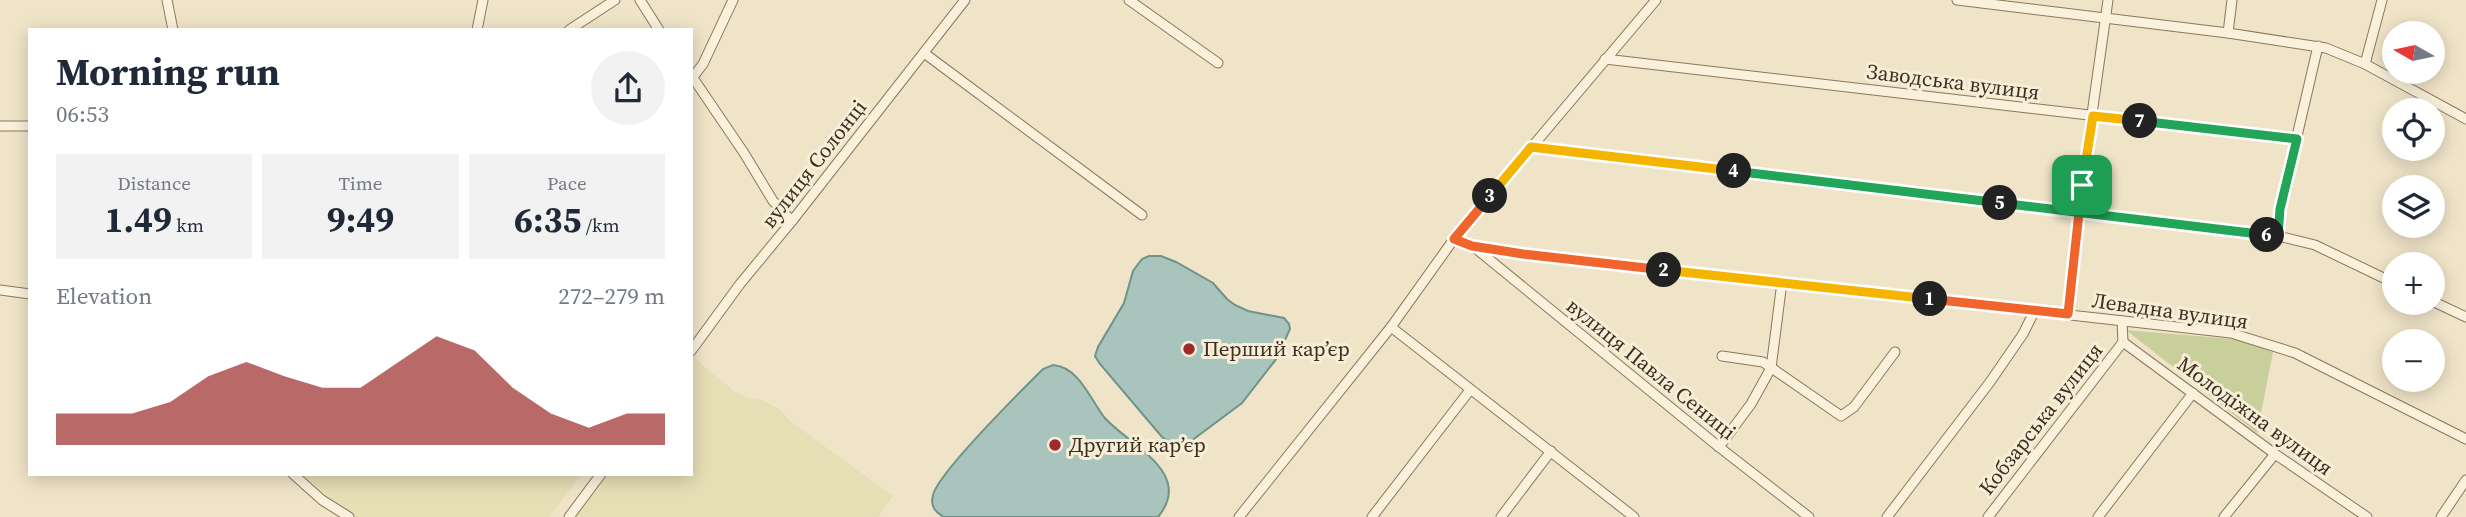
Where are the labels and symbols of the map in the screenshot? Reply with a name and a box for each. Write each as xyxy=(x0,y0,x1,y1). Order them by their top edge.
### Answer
north arrow xyxy=(2382,21,2445,84)
street label: Заводська вулиця xyxy=(1865,56,2041,107)
street label: вулиця Солонці xyxy=(754,93,873,234)
pin: 7 xyxy=(2122,104,2158,138)
pin: 4 xyxy=(1716,154,1752,188)
pin xyxy=(2052,155,2112,215)
pin: 3 xyxy=(1472,178,1508,214)
pin: 5 xyxy=(1982,186,2018,220)
pin: 6 xyxy=(2250,218,2284,252)
pin: 2 xyxy=(1646,252,1682,288)
pin: 1 xyxy=(1912,282,1948,316)
street label: Левадна вулиця xyxy=(2090,285,2250,336)
street label: вулиця Павла Сениці xyxy=(1560,291,1742,446)
place label: Перший кар’єр xyxy=(1203,334,1350,363)
street label: Кобзарська вулиця xyxy=(1972,337,2109,501)
marker: Перший кар’єр xyxy=(1181,341,1197,357)
street label: Молодіжна вулиця xyxy=(2172,349,2339,482)
place label: Другий кар’єр xyxy=(1069,430,1206,459)
marker: Другий кар’єр xyxy=(1047,437,1063,453)

